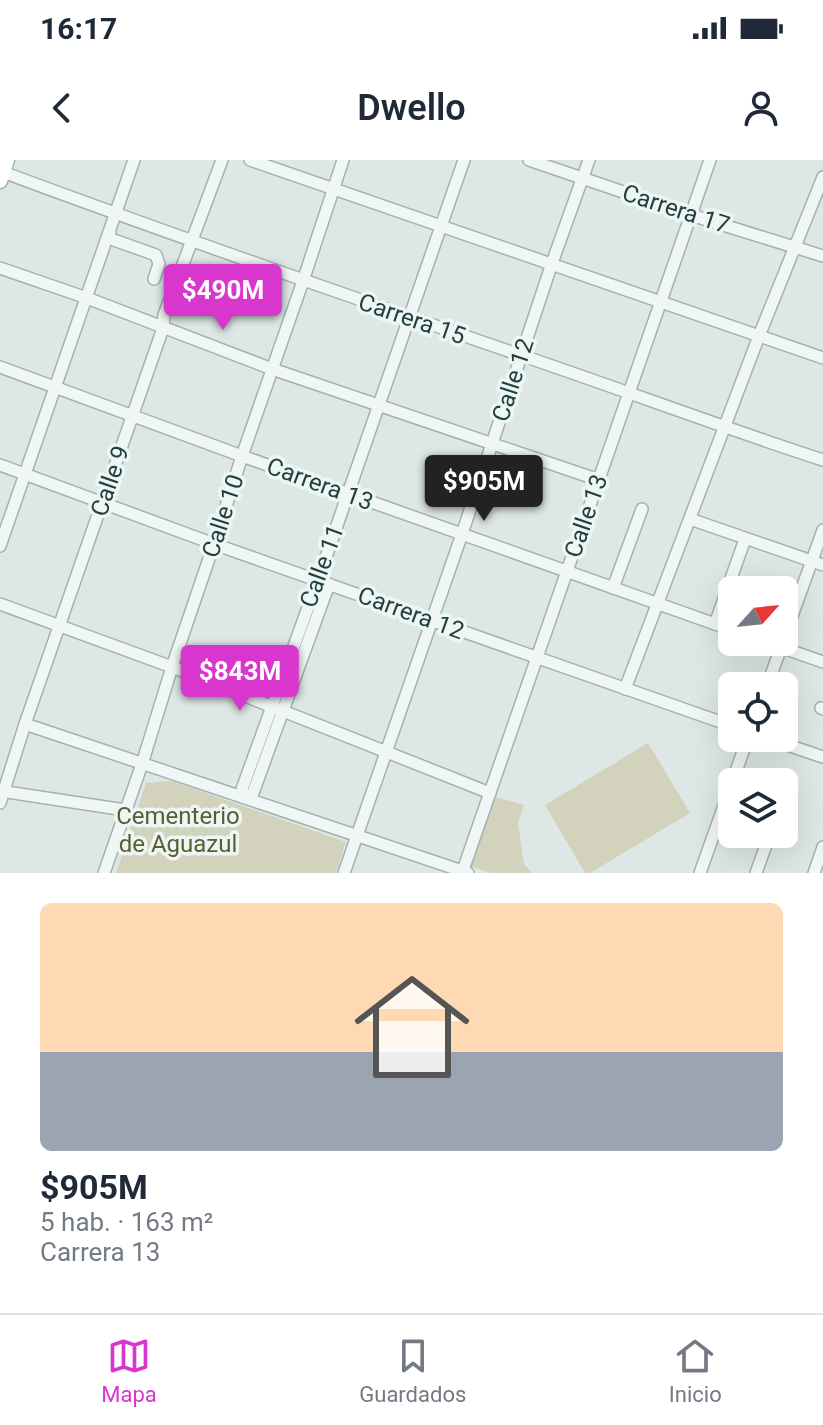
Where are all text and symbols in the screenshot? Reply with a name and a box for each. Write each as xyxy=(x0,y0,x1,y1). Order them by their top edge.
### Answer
text: 16:17 xyxy=(40,11,117,46)
icon: back xyxy=(40,86,84,130)
icon: person xyxy=(739,86,783,130)
text: Dwello xyxy=(357,87,466,129)
street label: Carrera 17 xyxy=(619,179,733,239)
pin: $490M xyxy=(167,264,279,332)
text: $490M xyxy=(182,275,264,305)
street label: Carrera 15 xyxy=(355,288,469,350)
street label: Calle 12 xyxy=(486,335,540,425)
street label: Calle 9 xyxy=(85,442,135,520)
street label: Carrera 13 xyxy=(263,452,377,516)
pin: $905M xyxy=(428,455,540,523)
text: $905M xyxy=(443,466,525,496)
street label: Calle 10 xyxy=(196,471,250,561)
street label: Calle 13 xyxy=(559,471,613,561)
street label: Calle 11 xyxy=(294,521,350,611)
north arrow xyxy=(718,576,798,656)
map controls xyxy=(718,576,798,848)
street label: Carrera 12 xyxy=(354,581,468,645)
pin: $843M xyxy=(184,645,296,713)
text: $843M xyxy=(199,656,281,686)
button: locate xyxy=(718,672,798,752)
button: layers xyxy=(718,768,798,848)
park label: Cementerio de Aguazul xyxy=(116,802,240,858)
icon: home xyxy=(340,955,484,1099)
text: $905M xyxy=(40,1167,148,1207)
text: 5 hab. · 163 m² xyxy=(40,1207,213,1237)
text: Carrera 13 xyxy=(40,1237,160,1267)
tab: Mapa xyxy=(101,1334,157,1407)
tab: Guardados xyxy=(359,1334,466,1407)
tab: Inicio xyxy=(669,1334,722,1407)

